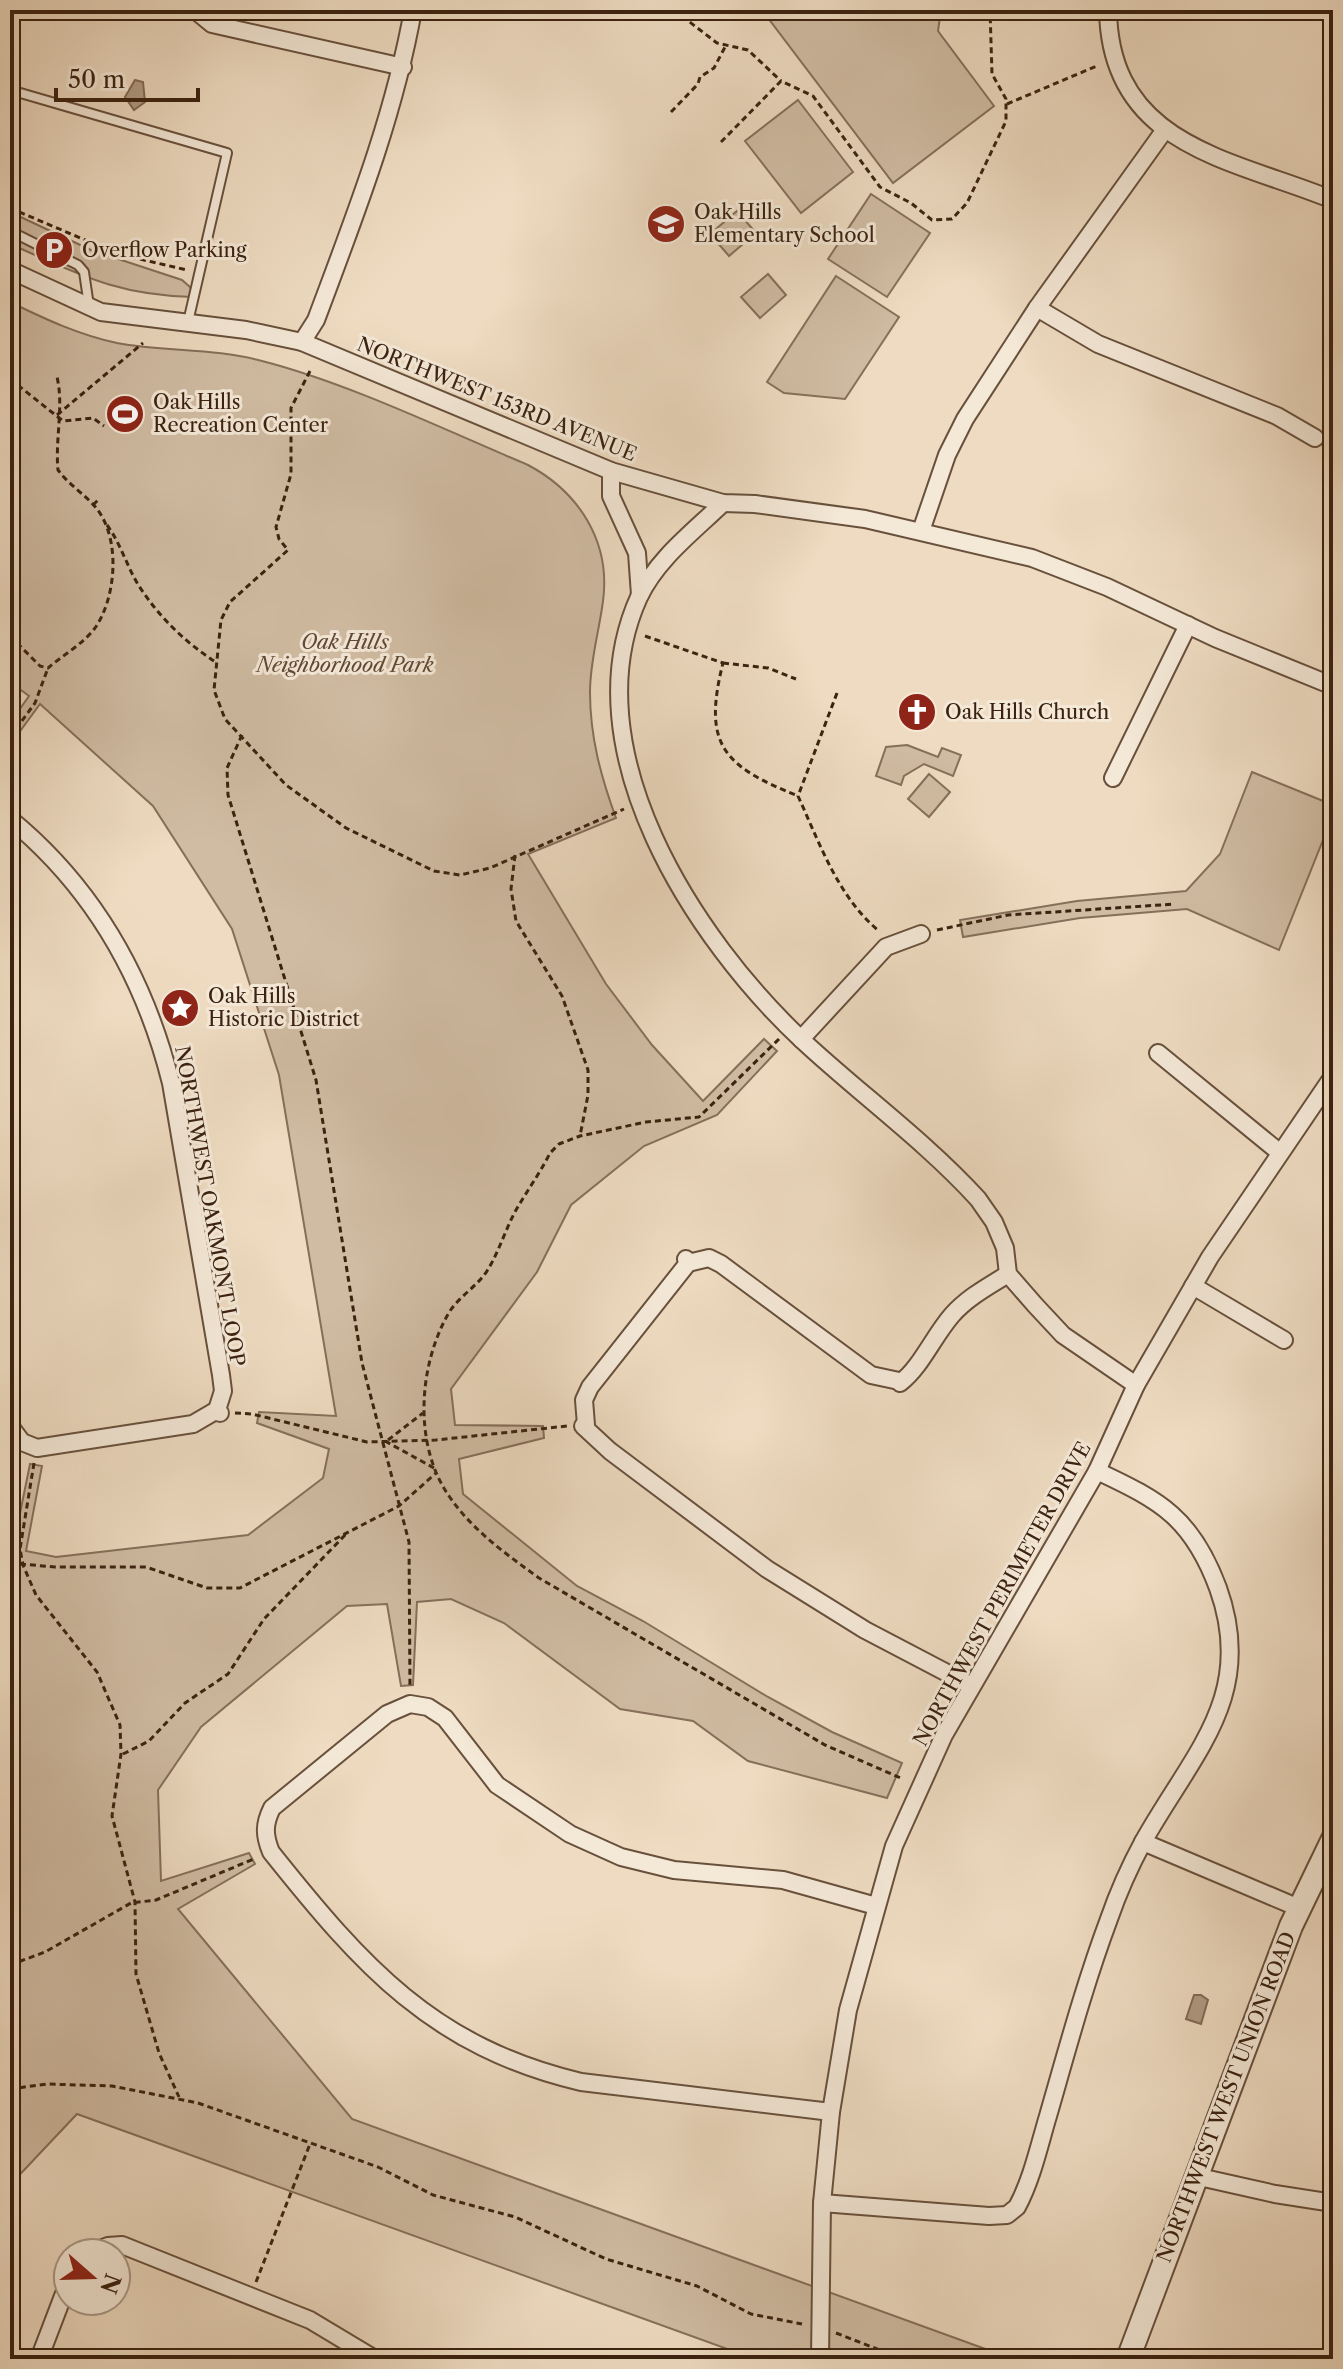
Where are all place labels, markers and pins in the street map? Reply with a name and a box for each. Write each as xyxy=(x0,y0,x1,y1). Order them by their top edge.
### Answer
place label: Oak Hills Elementary School xyxy=(694,200,875,247)
school or university icon: Oak Hills Elementary School xyxy=(645,203,687,245)
parking icon: Overflow Parking xyxy=(33,229,75,271)
place label: Overflow Parking xyxy=(82,238,247,262)
place label: Oak Hills Recreation Center xyxy=(153,390,329,437)
sports icon: Oak Hills Recreation Center xyxy=(104,393,146,435)
church icon: Oak Hills Church xyxy=(896,691,938,733)
place label: Oak Hills Church xyxy=(945,700,1110,724)
place label: Oak Hills Historic District xyxy=(208,984,360,1031)
place icon: Oak Hills Historic District xyxy=(159,987,201,1029)

